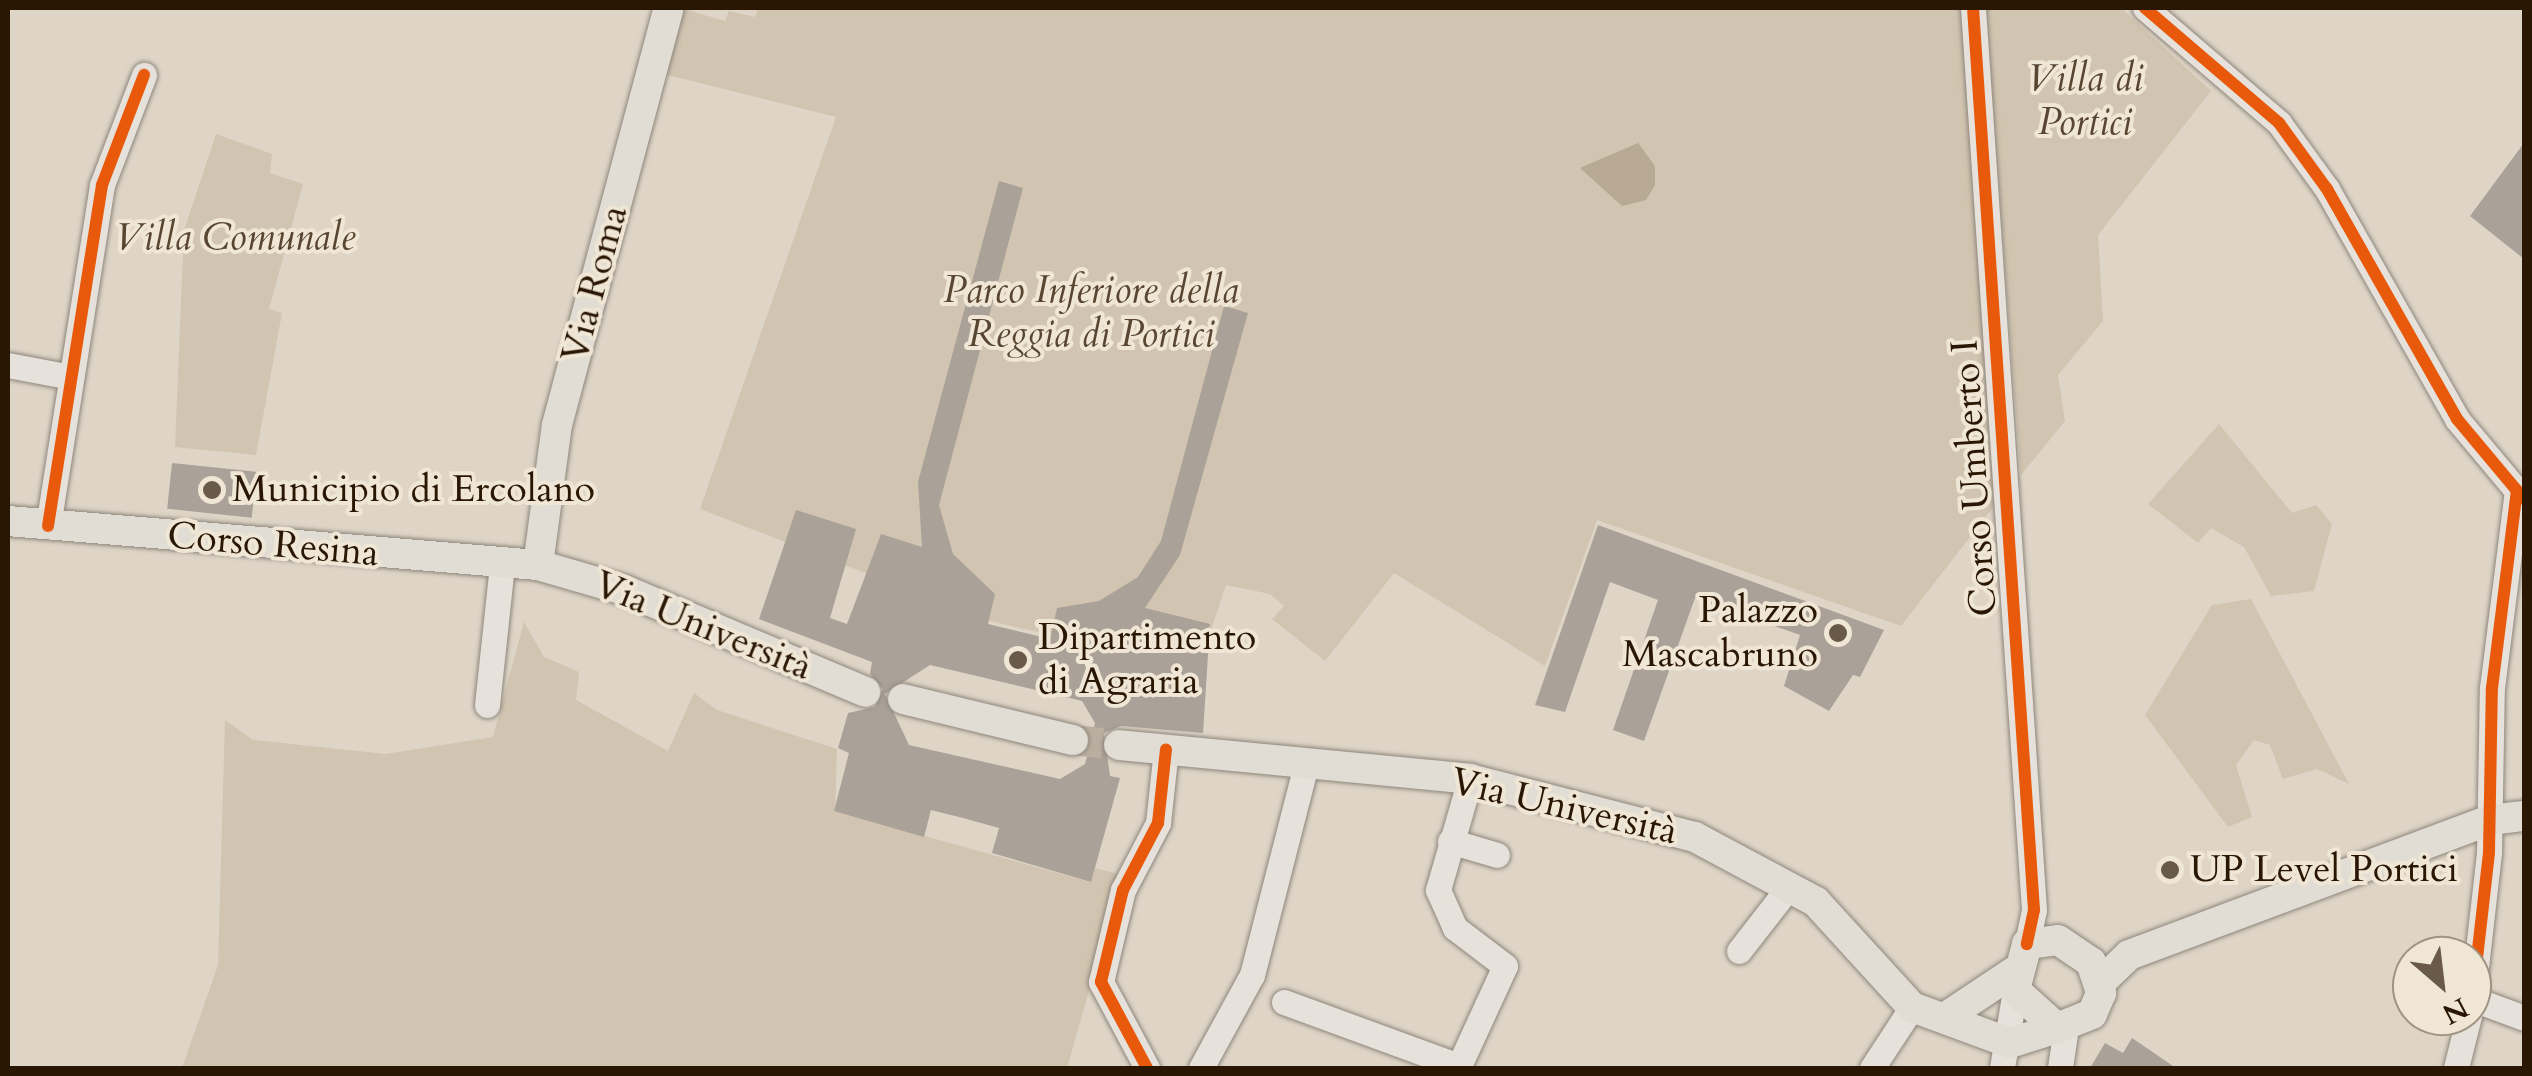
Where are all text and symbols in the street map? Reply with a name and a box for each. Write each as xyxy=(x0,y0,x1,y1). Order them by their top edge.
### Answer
park label: Villa di Portici xyxy=(2027,56,2143,146)
street label: Via Roma xyxy=(552,201,638,367)
park label: Villa Comunale xyxy=(115,215,355,261)
park label: Parco Inferiore della Reggia di Portici xyxy=(943,268,1239,358)
street label: Corso Umberto I xyxy=(1943,338,2007,618)
place label: Municipio di Ercolano xyxy=(232,467,595,513)
marker: Municipio di Ercolano xyxy=(201,479,223,501)
street label: Corso Resina xyxy=(165,513,381,577)
street label: Via Università xyxy=(588,562,818,690)
place label: Palazzo Mascabruno xyxy=(1622,588,1818,678)
place label: Dipartimento di Agraria xyxy=(1038,615,1256,704)
marker: Palazzo Mascabruno xyxy=(1827,622,1849,644)
marker: Dipartimento di Agraria xyxy=(1007,649,1029,671)
street label: Via Università xyxy=(1446,759,1682,855)
place label: UP Level Portici xyxy=(2190,847,2458,893)
marker: UP Level Portici xyxy=(2159,859,2181,881)
north arrow xyxy=(2392,936,2492,1036)
text: N xyxy=(2436,988,2475,1033)

